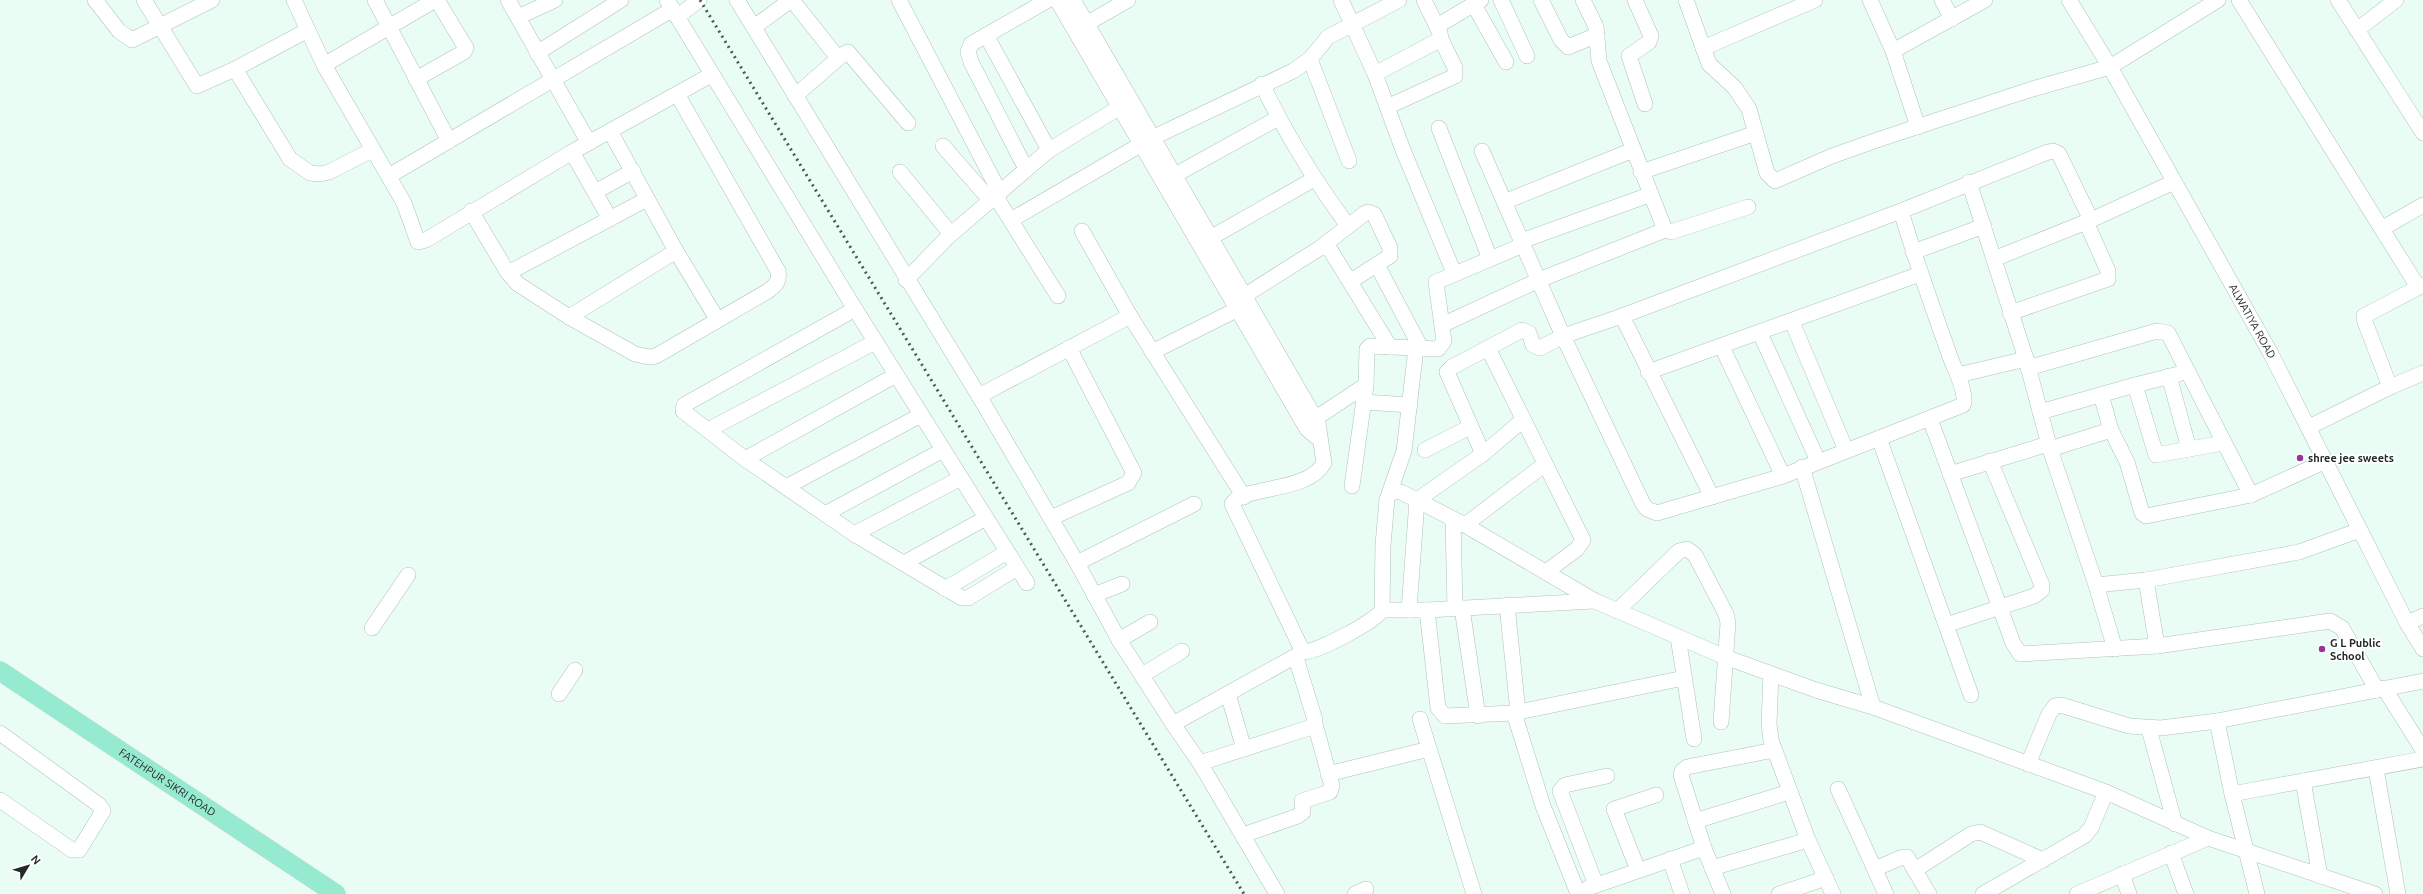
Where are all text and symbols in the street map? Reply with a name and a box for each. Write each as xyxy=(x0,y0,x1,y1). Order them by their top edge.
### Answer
street label: ALWATIYA ROAD xyxy=(2227,282,2278,361)
place label: shree jee sweets xyxy=(2308,452,2394,464)
marker: shree jee sweets xyxy=(2295,453,2305,463)
place label: G L Public School xyxy=(2330,637,2381,662)
marker: G L Public School xyxy=(2317,644,2327,654)
street label: FATEHPUR SIKRI ROAD xyxy=(117,746,218,819)
north arrow xyxy=(8,846,48,886)
text: N xyxy=(29,853,43,867)

